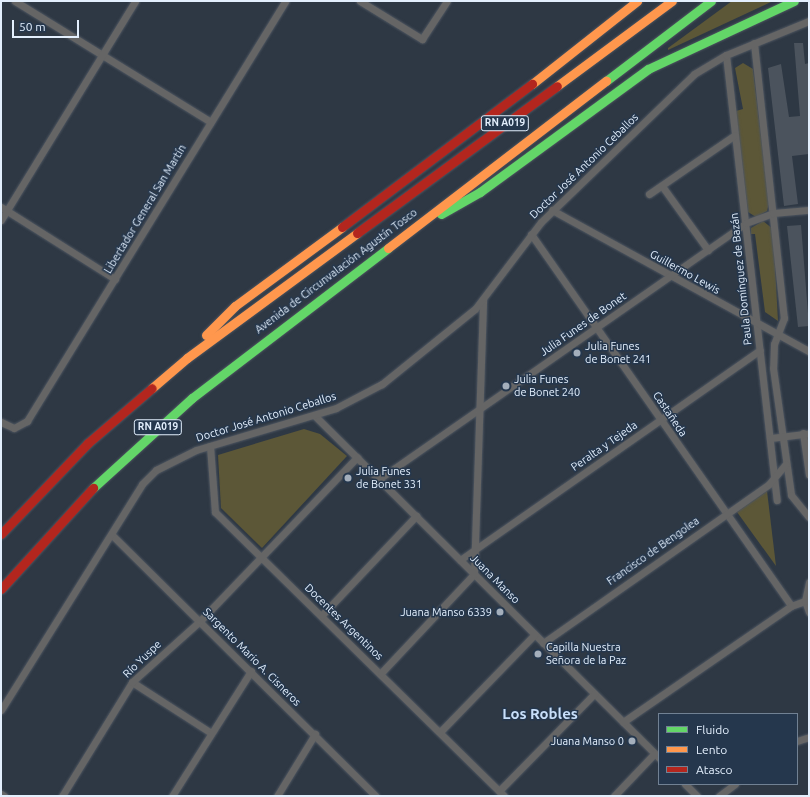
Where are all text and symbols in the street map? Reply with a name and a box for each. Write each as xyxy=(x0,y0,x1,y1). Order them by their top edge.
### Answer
scale bar xyxy=(14,12,81,38)
text: 50 m xyxy=(19,20,46,33)
street label: Doctor José Antonio Ceballos xyxy=(527,111,641,221)
road number: RN A019 xyxy=(480,115,530,131)
street label: Libertador General San Martín xyxy=(101,142,189,276)
street label: Avenida de Circunvalación Agustín Tosco xyxy=(252,206,420,336)
street label: Paula Domínguez de Bazán xyxy=(727,212,755,346)
street label: Guillermo Lewis xyxy=(648,247,722,297)
street label: Julia Funes de Bonet xyxy=(537,289,629,359)
place label: Julia Funes de Bonet 241 xyxy=(585,340,651,366)
marker: Julia Funes de Bonet 241 xyxy=(572,348,582,358)
place label: Julia Funes de Bonet 240 xyxy=(514,373,580,399)
marker: Julia Funes de Bonet 240 xyxy=(501,381,511,391)
street label: Doctor José Antonio Ceballos xyxy=(194,389,338,445)
street label: Castañeda xyxy=(650,389,690,439)
street label: Peralta y Tejeda xyxy=(568,418,640,474)
road number: RN A019 xyxy=(133,419,183,435)
place label: Julia Funes de Bonet 331 xyxy=(356,465,422,491)
marker: Julia Funes de Bonet 331 xyxy=(343,473,353,483)
street label: Francisco de Bengolea xyxy=(604,514,702,588)
street label: Juana Manso xyxy=(468,552,522,606)
street label: Docentes Argentinos xyxy=(302,581,386,663)
street label: Sargento Mario A. Cisneros xyxy=(200,605,304,709)
place label: Juana Manso 6339 xyxy=(400,605,492,619)
marker: Juana Manso 6339 xyxy=(495,607,505,617)
street label: Río Yuspe xyxy=(120,638,164,680)
place label: Capilla Nuestra Señora de la Paz xyxy=(546,641,626,667)
marker: Capilla Nuestra Señora de la Paz xyxy=(533,649,543,659)
district label: Los Robles xyxy=(502,705,578,723)
legend xyxy=(658,713,798,785)
text: Fluido xyxy=(696,723,729,736)
place label: Juana Manso 0 xyxy=(551,734,624,748)
marker: Juana Manso 0 xyxy=(627,736,637,746)
text: Lento xyxy=(696,743,727,756)
text: Atasco xyxy=(696,763,732,776)

